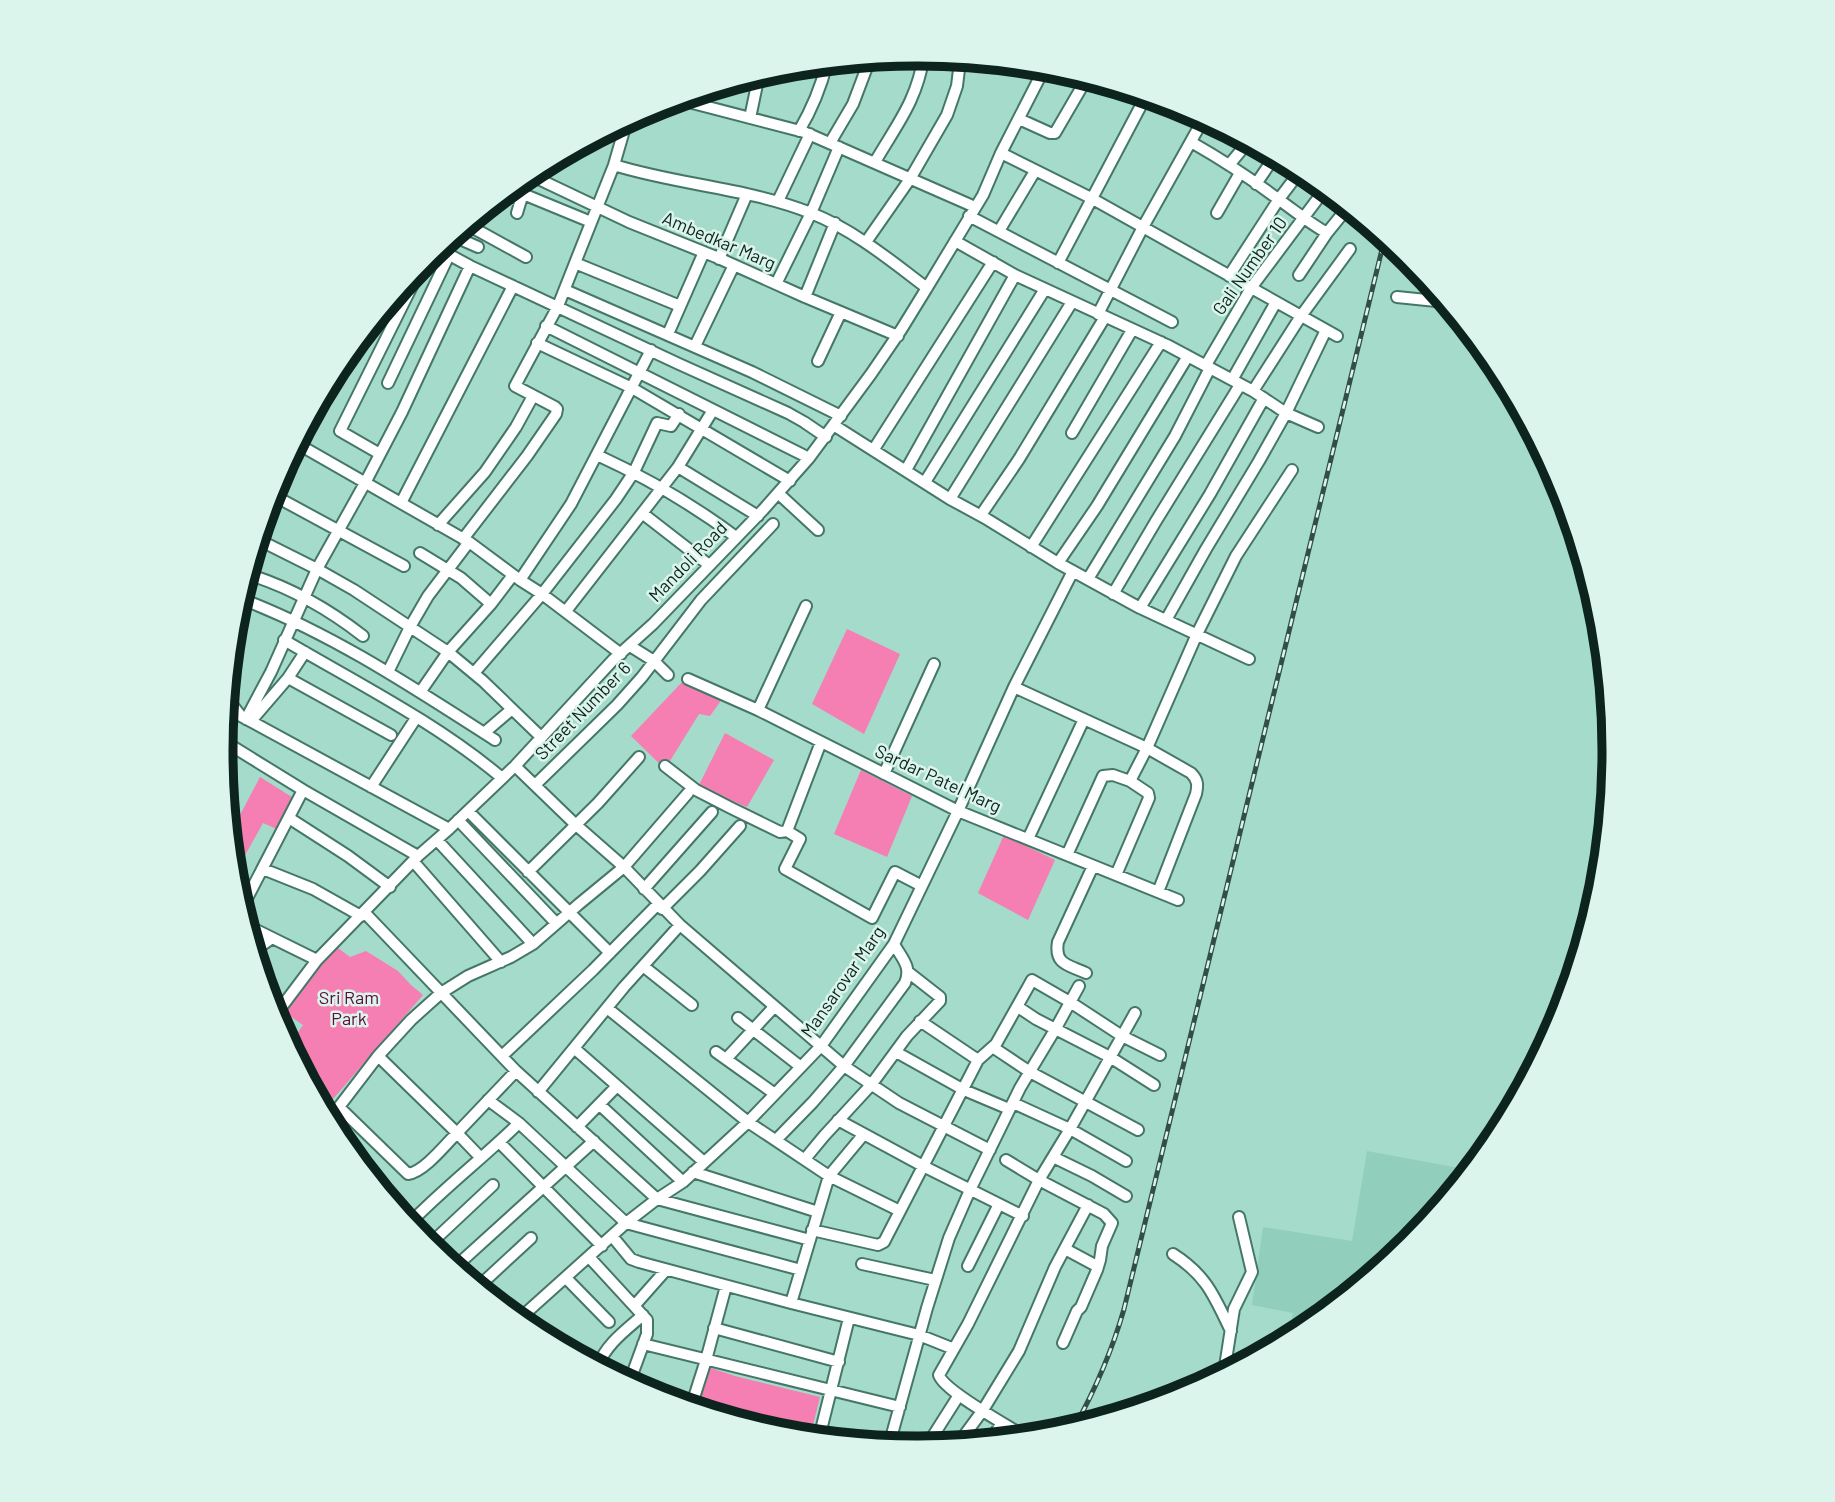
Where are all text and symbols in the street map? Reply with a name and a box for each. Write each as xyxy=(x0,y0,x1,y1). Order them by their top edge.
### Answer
street label: Ambedkar Marg xyxy=(659,206,779,274)
street label: Gali Number 10 xyxy=(1207,212,1291,319)
street label: Mandoli Road xyxy=(643,516,731,606)
street label: Street Number 6 xyxy=(530,657,635,764)
street label: Sardar Patel Marg xyxy=(872,739,1005,817)
street label: Mansarovar Marg xyxy=(796,921,889,1042)
park label: Sri Ram Park xyxy=(319,986,379,1029)

